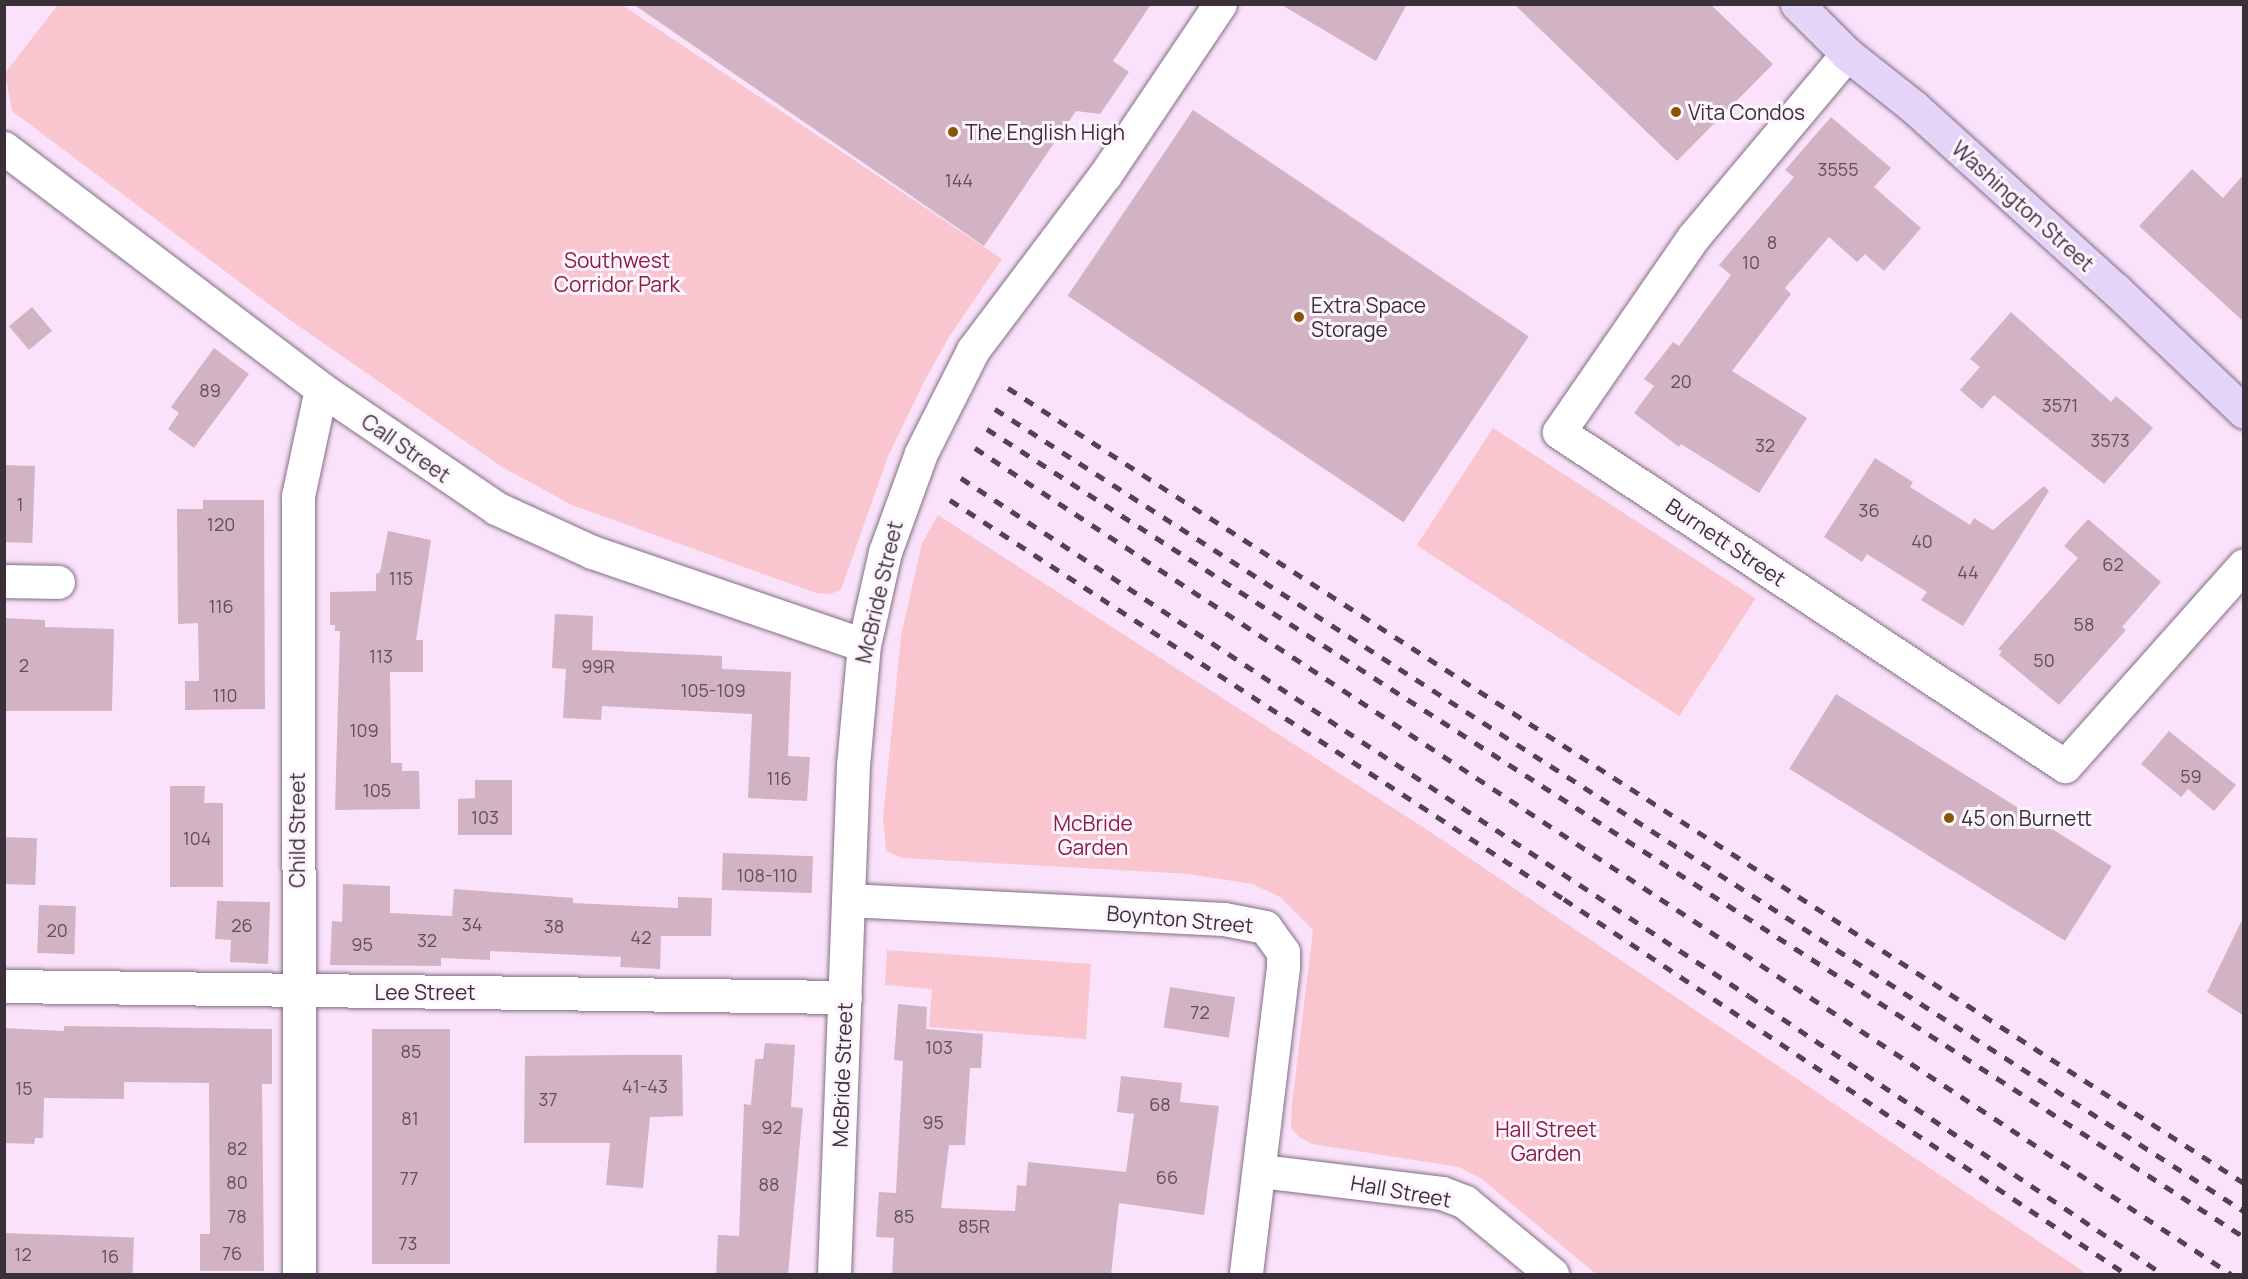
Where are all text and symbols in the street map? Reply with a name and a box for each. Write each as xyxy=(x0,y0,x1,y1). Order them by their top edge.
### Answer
place label: Vita Condos xyxy=(1688,99,1805,125)
marker: Vita Condos xyxy=(1669,105,1683,119)
place label: The English High xyxy=(965,119,1125,145)
marker: The English High xyxy=(946,125,960,139)
street label: Washington Street xyxy=(1947,136,2099,276)
house number: 3555 xyxy=(1817,158,1859,180)
house number: 144 xyxy=(945,169,973,191)
house number: 8 xyxy=(1767,231,1777,253)
park label: Southwest Corridor Park xyxy=(554,247,680,297)
house number: 10 xyxy=(1742,251,1760,273)
place label: Extra Space Storage xyxy=(1311,292,1426,342)
marker: Extra Space Storage xyxy=(1292,310,1306,324)
house number: 20 xyxy=(1670,370,1692,392)
house number: 89 xyxy=(199,379,221,401)
house number: 3571 xyxy=(2042,394,2078,416)
street label: Call Street xyxy=(357,408,455,488)
house number: 3573 xyxy=(2090,429,2130,451)
house number: 32 xyxy=(1755,434,1775,456)
house number: 1 xyxy=(16,493,24,515)
street label: Burnett Street xyxy=(1661,493,1791,591)
house number: 36 xyxy=(1858,499,1880,521)
house number: 120 xyxy=(207,513,235,535)
street label: McBride Street xyxy=(850,518,908,666)
house number: 40 xyxy=(1911,530,1933,552)
house number: 62 xyxy=(2102,553,2124,575)
house number: 44 xyxy=(1957,561,1979,583)
house number: 115 xyxy=(389,567,413,589)
house number: 116 xyxy=(208,595,234,617)
house number: 58 xyxy=(2074,613,2094,635)
house number: 113 xyxy=(369,645,393,667)
house number: 50 xyxy=(2033,649,2055,671)
house number: 2 xyxy=(19,654,29,676)
house number: 99R xyxy=(581,655,615,677)
house number: 105-109 xyxy=(680,679,746,701)
house number: 110 xyxy=(212,684,238,706)
house number: 109 xyxy=(349,719,379,741)
house number: 59 xyxy=(2180,765,2202,787)
house number: 116 xyxy=(766,767,792,789)
street label: Child Street xyxy=(284,772,310,888)
house number: 105 xyxy=(363,779,391,801)
place label: 45 on Burnett xyxy=(1961,805,2092,831)
house number: 103 xyxy=(471,806,499,828)
park label: McBride Garden xyxy=(1053,810,1133,860)
marker: 45 on Burnett xyxy=(1942,811,1956,825)
house number: 104 xyxy=(183,827,211,849)
house number: 108-110 xyxy=(736,864,798,886)
street label: Boynton Street xyxy=(1106,900,1254,938)
house number: 34 xyxy=(462,913,482,935)
house number: 26 xyxy=(231,914,253,936)
house number: 38 xyxy=(544,915,564,937)
house number: 20 xyxy=(46,919,68,941)
house number: 42 xyxy=(631,926,651,948)
house number: 32 xyxy=(417,929,437,951)
house number: 95 xyxy=(351,933,373,955)
street label: Lee Street xyxy=(374,979,476,1005)
house number: 72 xyxy=(1190,1001,1210,1023)
street label: McBride Street xyxy=(827,1002,857,1148)
house number: 103 xyxy=(925,1036,953,1058)
house number: 85 xyxy=(401,1040,421,1062)
house number: 41-43 xyxy=(622,1075,668,1097)
house number: 15 xyxy=(15,1077,33,1099)
house number: 37 xyxy=(539,1088,557,1110)
house number: 68 xyxy=(1149,1093,1171,1115)
house number: 81 xyxy=(401,1107,419,1129)
house number: 95 xyxy=(922,1111,944,1133)
house number: 92 xyxy=(761,1116,783,1138)
park label: Hall Street Garden xyxy=(1495,1116,1597,1166)
house number: 82 xyxy=(227,1137,247,1159)
house number: 66 xyxy=(1156,1166,1178,1188)
house number: 77 xyxy=(400,1167,418,1189)
street label: Hall Street xyxy=(1349,1170,1453,1212)
house number: 80 xyxy=(226,1171,248,1193)
house number: 88 xyxy=(759,1173,779,1195)
house number: 78 xyxy=(227,1205,247,1227)
house number: 85 xyxy=(894,1205,914,1227)
house number: 85R xyxy=(958,1215,990,1237)
house number: 73 xyxy=(399,1232,417,1254)
house number: 76 xyxy=(222,1242,242,1264)
house number: 12 xyxy=(14,1243,32,1265)
house number: 16 xyxy=(101,1245,119,1267)

